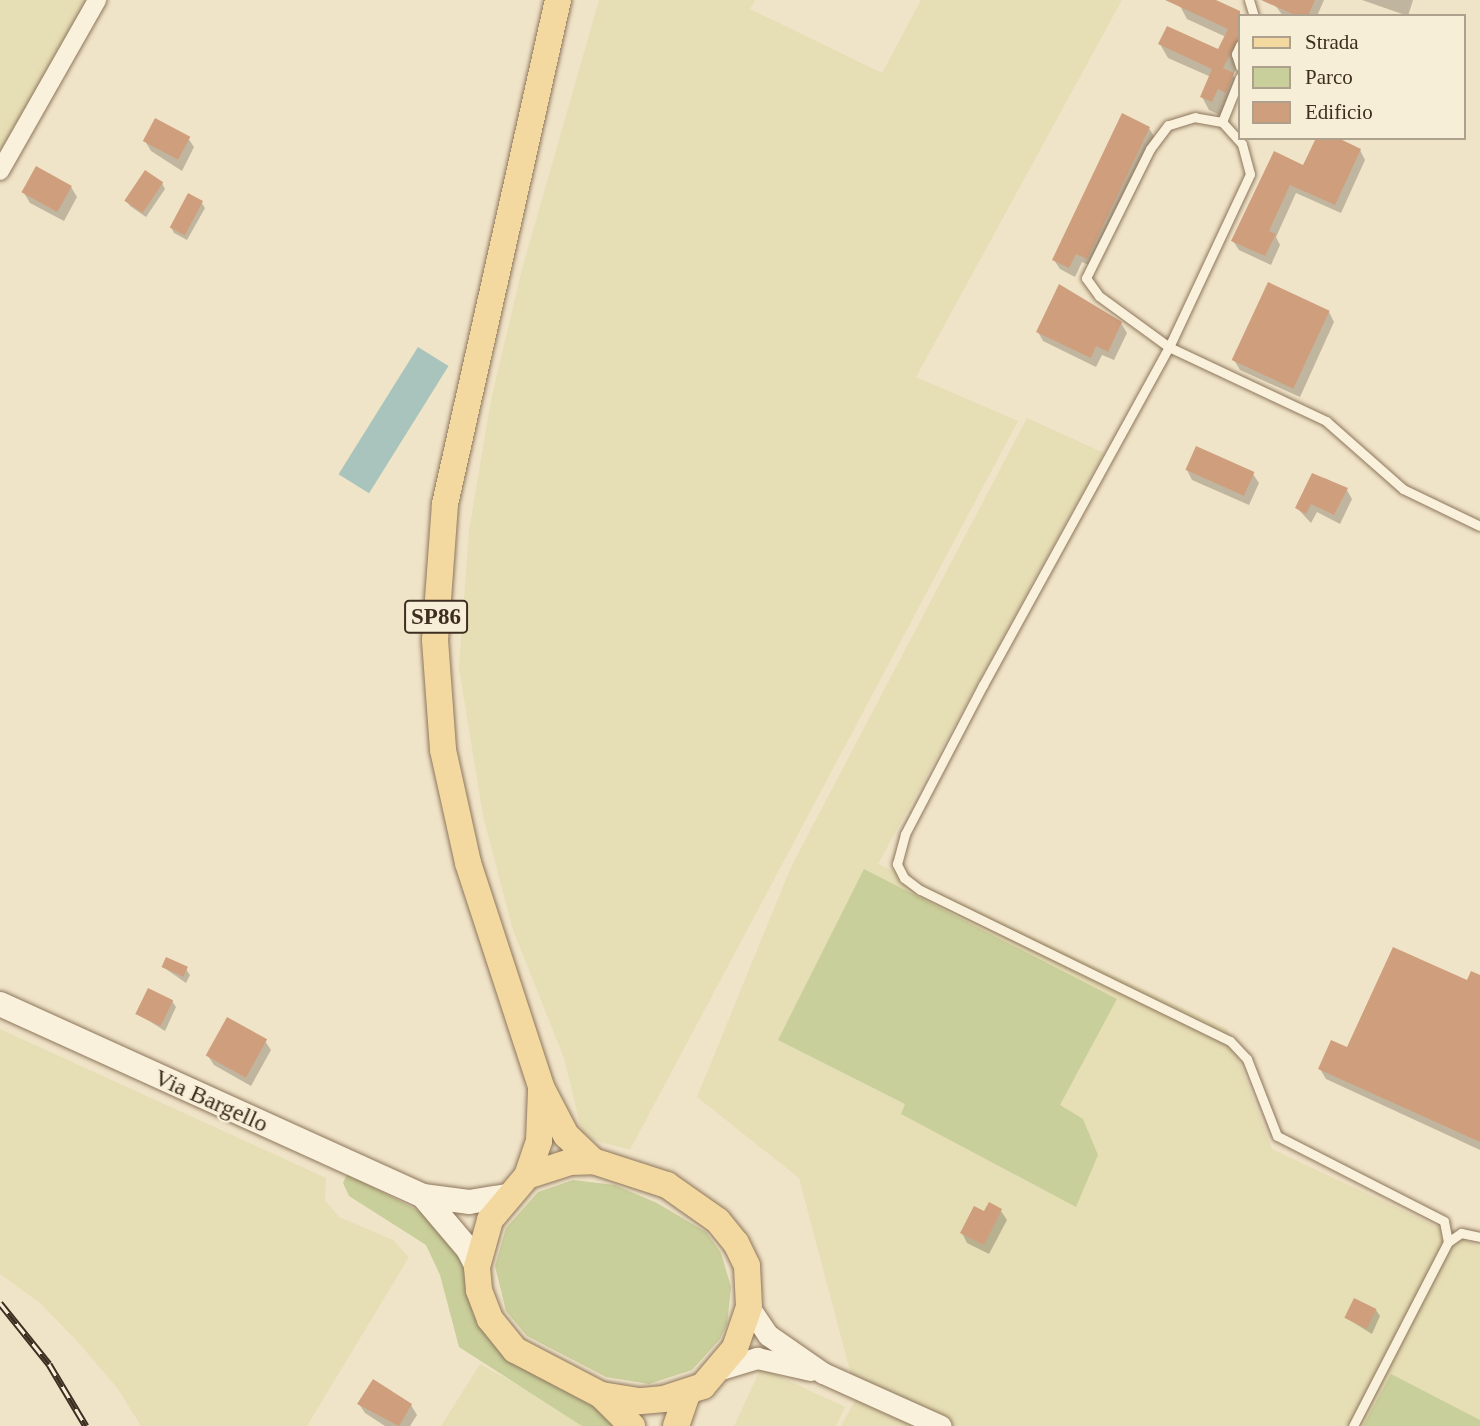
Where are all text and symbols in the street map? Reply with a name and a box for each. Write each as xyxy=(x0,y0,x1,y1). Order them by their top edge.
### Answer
legend xyxy=(1238,14,1466,140)
text: Strada xyxy=(1305,30,1359,54)
text: Parco xyxy=(1305,65,1353,89)
text: Edificio xyxy=(1305,100,1373,124)
road number: SP86 xyxy=(403,597,469,636)
street label: Via Bargello xyxy=(150,1063,272,1139)

